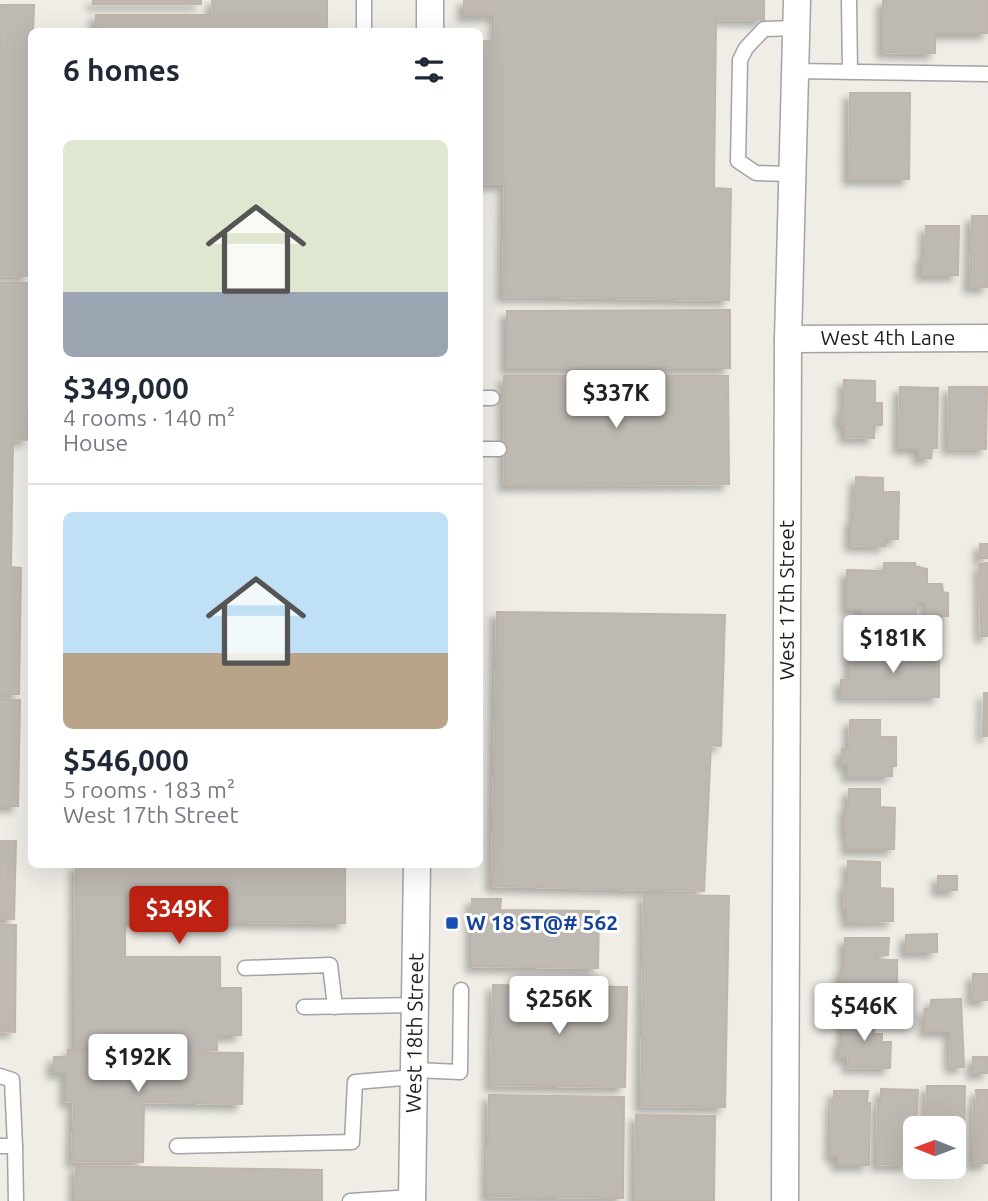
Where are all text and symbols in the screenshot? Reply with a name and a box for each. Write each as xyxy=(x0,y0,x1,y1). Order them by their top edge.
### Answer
icon: filters xyxy=(410,51,448,89)
text: 6 homes xyxy=(63,53,180,87)
icon: home xyxy=(193,186,319,312)
street label: West 4th Lane xyxy=(821,325,955,349)
pin: $337K xyxy=(567,370,665,430)
text: $349,000 xyxy=(63,371,189,405)
text: $337K xyxy=(582,380,650,405)
text: 4 rooms · 140 m² xyxy=(63,405,235,430)
text: House xyxy=(63,430,128,455)
street label: West 17th Street xyxy=(774,520,798,680)
icon: home xyxy=(193,558,319,684)
pin: $181K xyxy=(844,616,942,675)
text: $181K xyxy=(859,625,927,650)
text: $546,000 xyxy=(63,743,189,777)
text: 5 rooms · 183 m² xyxy=(63,777,235,802)
text: West 17th Street xyxy=(63,802,239,827)
pin: $349K xyxy=(130,886,228,946)
text: $349K xyxy=(145,896,213,921)
place label: W 18 ST@# 562 xyxy=(466,910,618,934)
marker: W 18 ST@# 562 xyxy=(444,915,460,931)
street label: West 18th Street xyxy=(401,953,427,1113)
pin: $256K xyxy=(510,976,608,1036)
pin: $546K xyxy=(815,984,913,1043)
text: $256K xyxy=(525,986,593,1011)
text: $546K xyxy=(830,993,898,1018)
pin: $192K xyxy=(89,1034,187,1094)
text: $192K xyxy=(104,1044,172,1069)
north arrow xyxy=(903,1116,966,1180)
map controls xyxy=(903,1116,966,1179)

